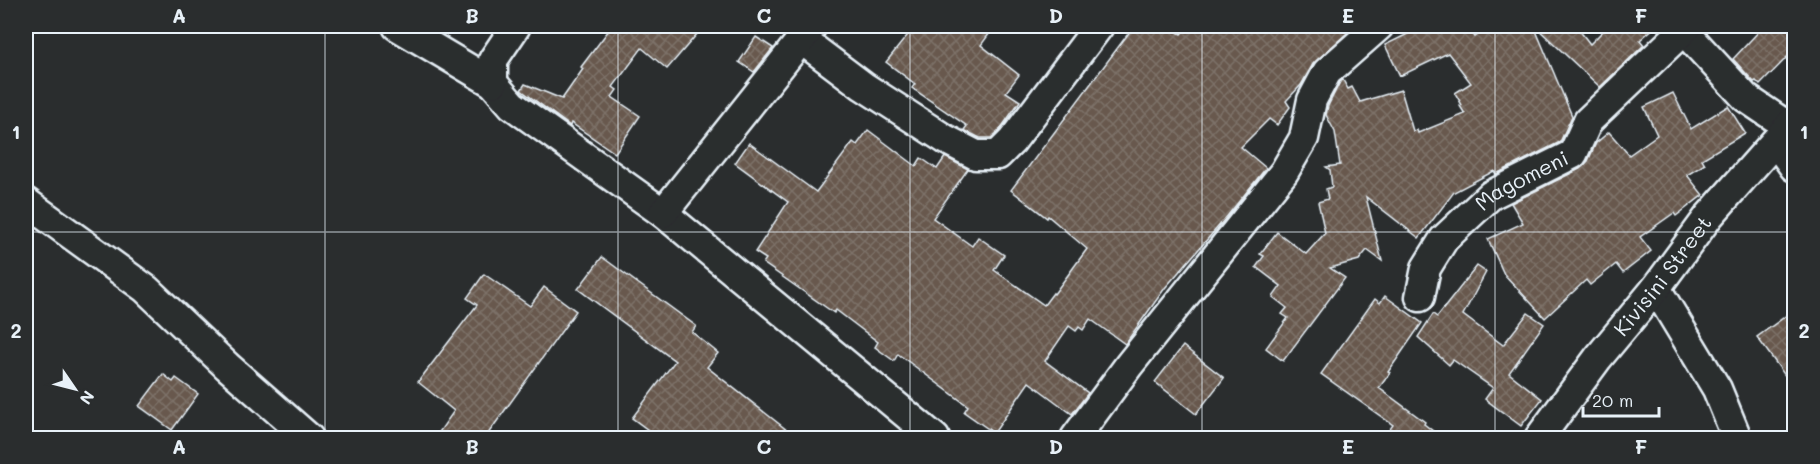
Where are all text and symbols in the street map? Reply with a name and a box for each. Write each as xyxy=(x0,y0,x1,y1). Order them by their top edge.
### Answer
text: A xyxy=(172,2,186,28)
text: B xyxy=(465,2,479,28)
text: C xyxy=(757,2,772,28)
text: D xyxy=(1049,2,1063,28)
text: E xyxy=(1342,2,1354,28)
text: F xyxy=(1635,2,1648,28)
text: 1 xyxy=(12,118,20,144)
text: 1 xyxy=(1800,118,1808,144)
street label: Magomeni xyxy=(1468,144,1572,216)
street label: Kivisini Street xyxy=(1607,210,1717,341)
text: 2 xyxy=(10,317,22,343)
text: 2 xyxy=(1798,317,1810,343)
north arrow xyxy=(45,359,105,419)
scale bar xyxy=(1583,380,1660,418)
text: N xyxy=(76,387,100,409)
text: 20 m xyxy=(1592,388,1633,412)
text: A xyxy=(172,433,186,459)
text: B xyxy=(465,433,479,459)
text: C xyxy=(757,433,772,459)
text: D xyxy=(1049,433,1063,459)
text: E xyxy=(1342,433,1354,459)
text: F xyxy=(1635,433,1648,459)

